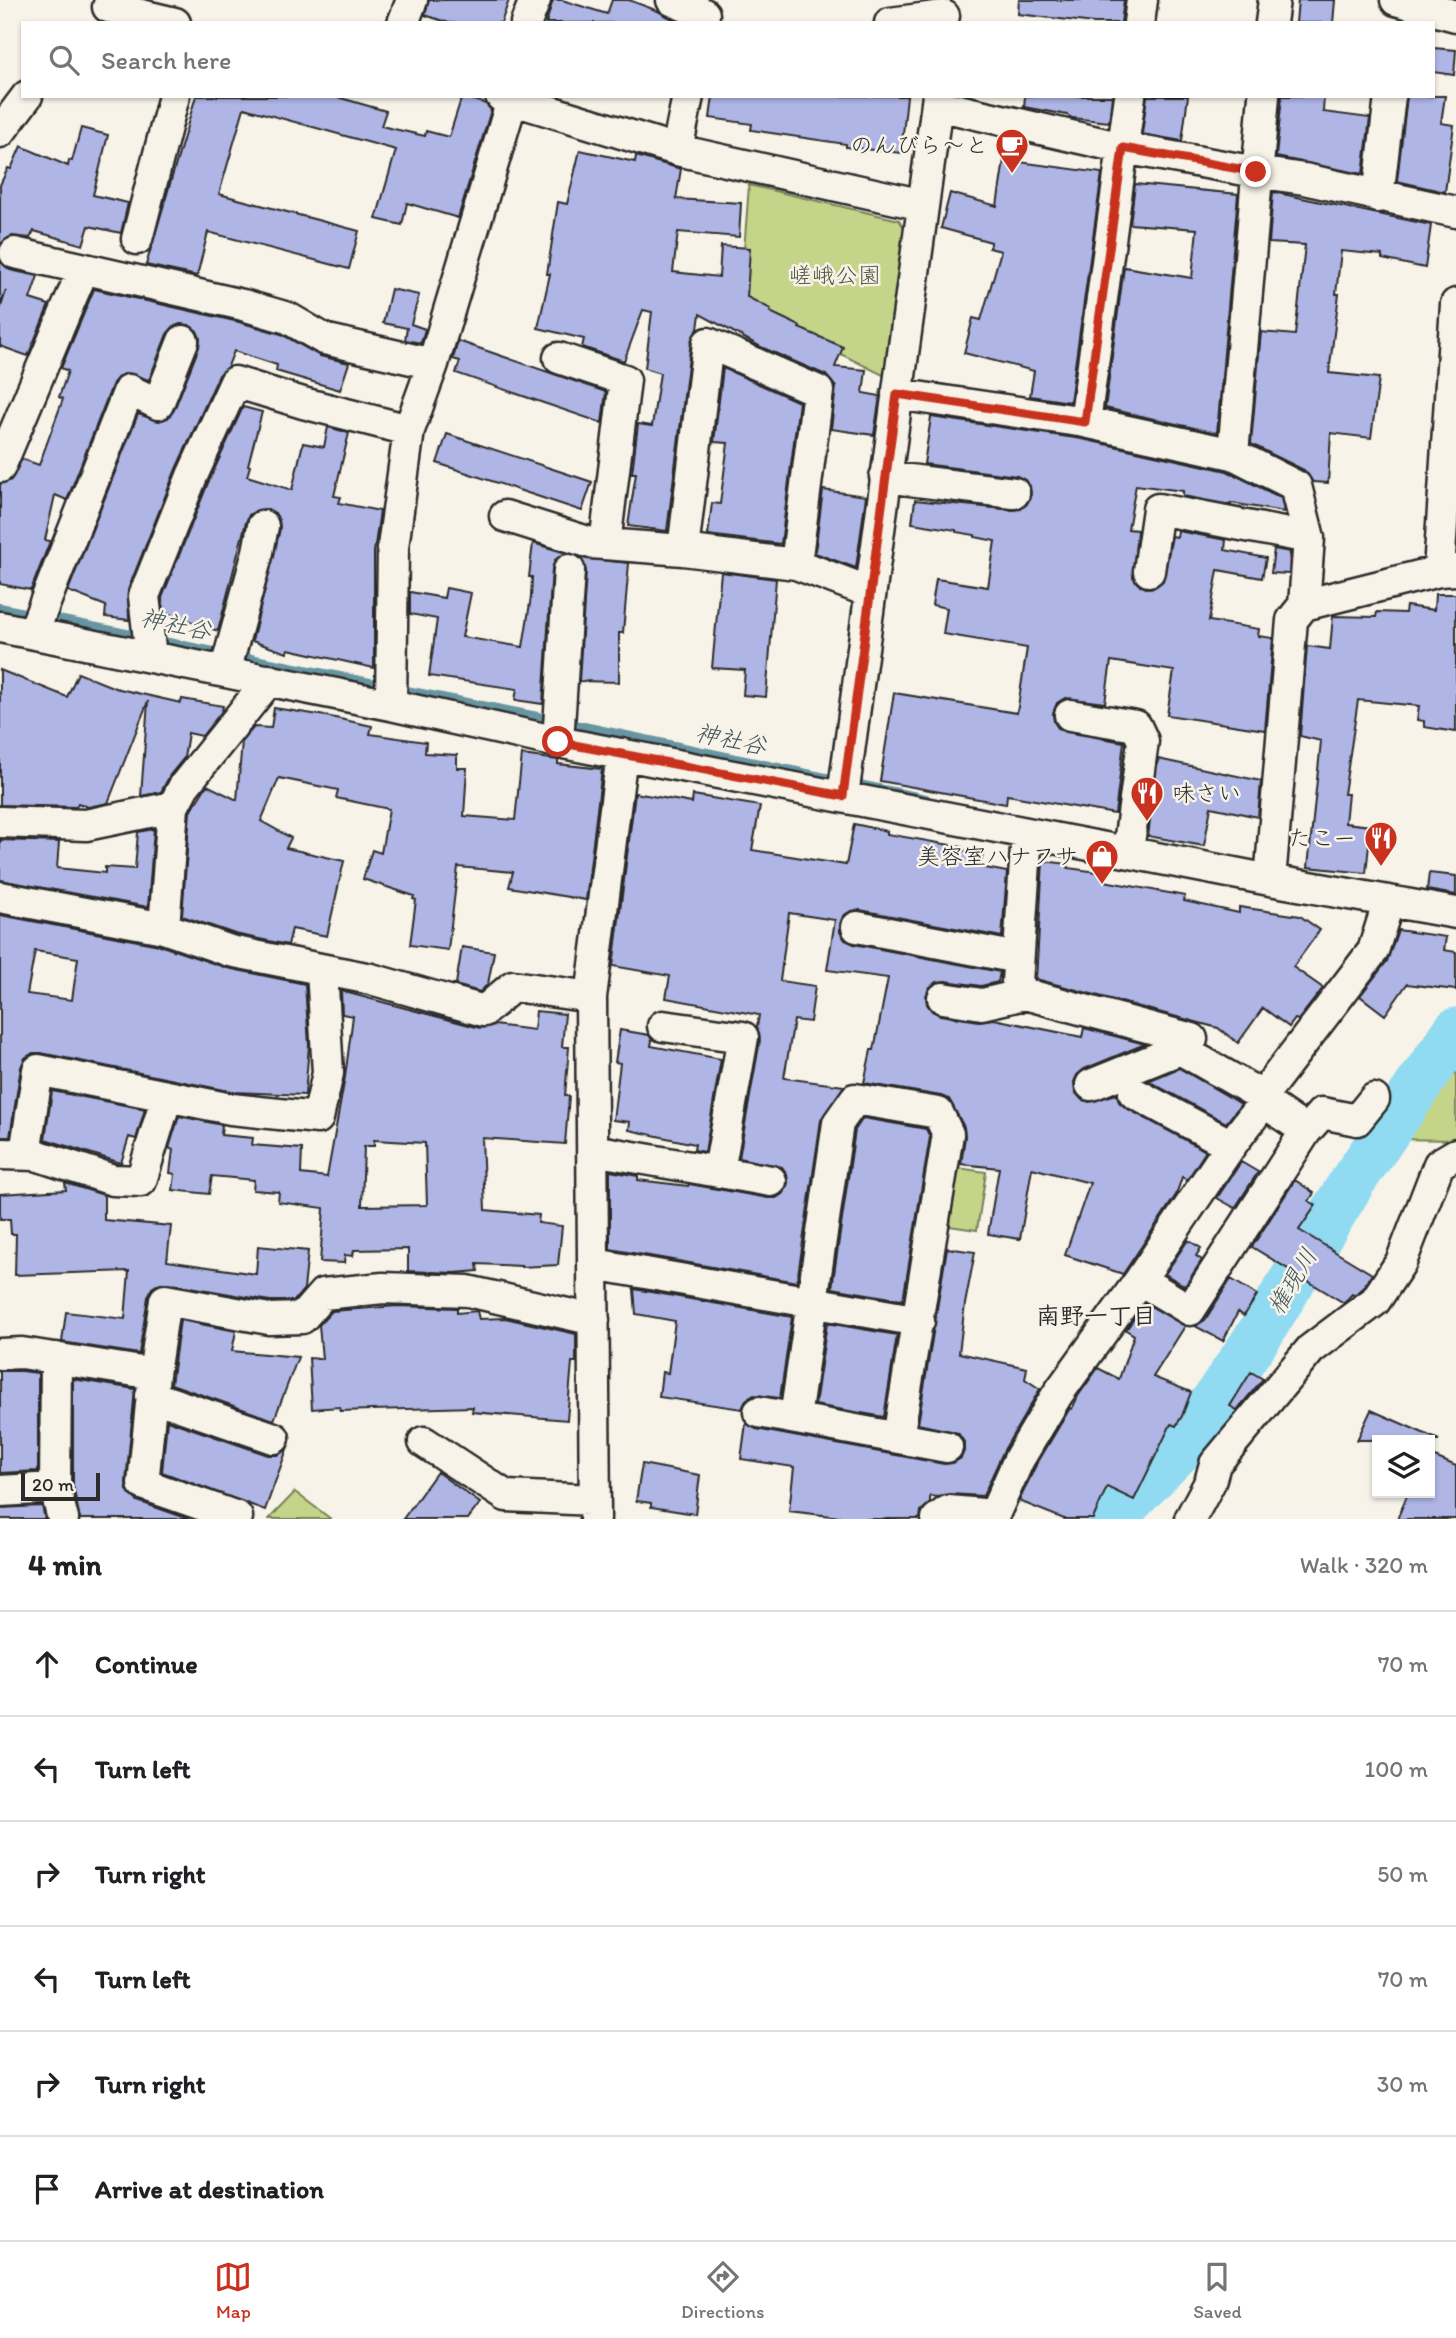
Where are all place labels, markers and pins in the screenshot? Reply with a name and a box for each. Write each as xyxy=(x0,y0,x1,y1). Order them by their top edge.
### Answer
cafe icon: のんびら～と xyxy=(993,126,1031,175)
place label: のんびら～と xyxy=(850,131,988,159)
restaurant icon: 味さい xyxy=(1128,774,1166,823)
place label: 味さい xyxy=(1172,779,1241,807)
restaurant icon: たこー xyxy=(1362,819,1400,868)
place label: たこー xyxy=(1288,824,1356,852)
shop icon: 美容室ハナフサ xyxy=(1083,837,1121,886)
place label: 美容室ハナフサ xyxy=(917,842,1078,870)

